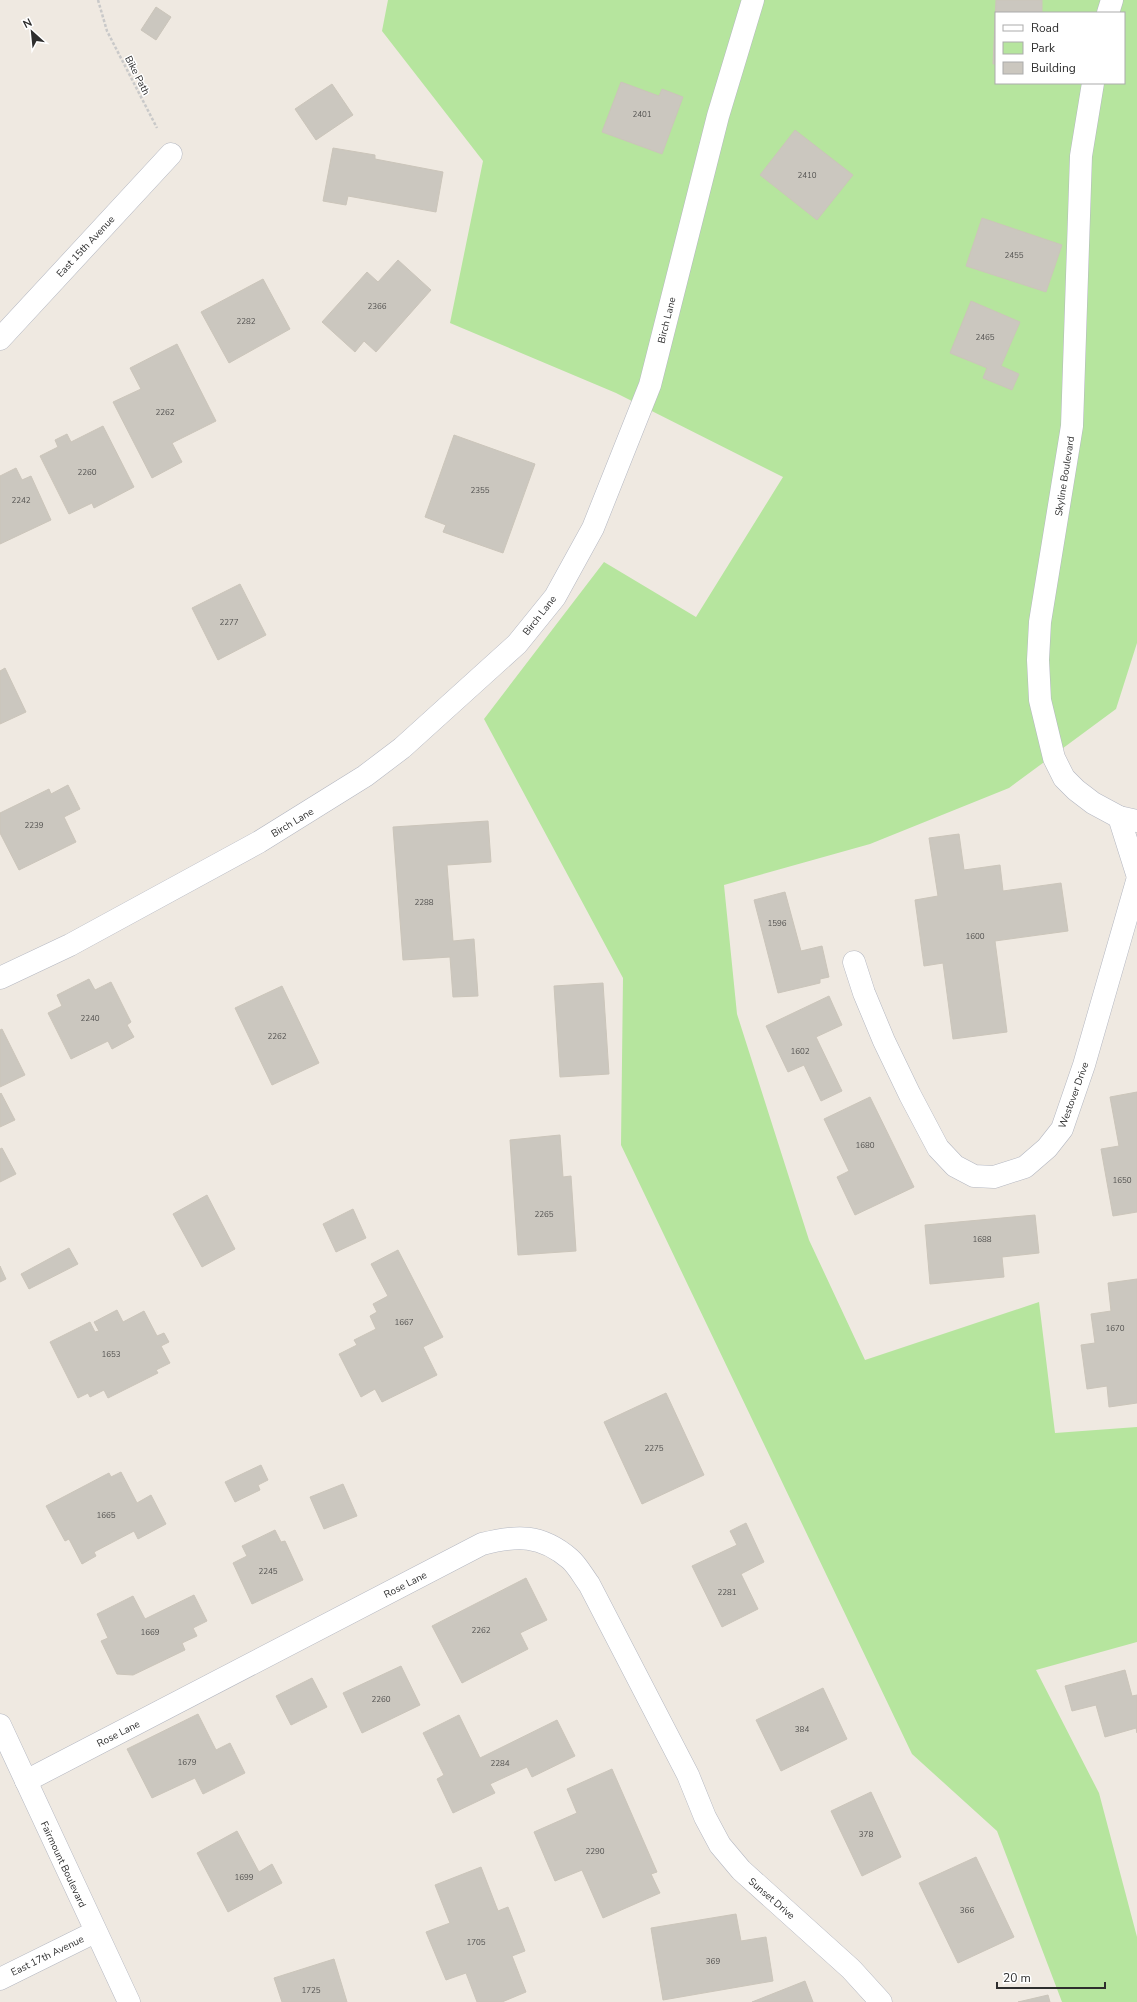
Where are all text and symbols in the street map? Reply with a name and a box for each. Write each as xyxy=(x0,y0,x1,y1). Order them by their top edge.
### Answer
north arrow xyxy=(12,12,52,52)
legend xyxy=(995,12,1125,84)
text: N xyxy=(21,15,35,32)
text: Road xyxy=(1031,20,1059,36)
text: Park xyxy=(1031,40,1056,56)
street label: Bike Path xyxy=(121,53,153,98)
text: Building xyxy=(1031,60,1076,76)
house number: 2401 xyxy=(632,109,652,120)
house number: 2410 xyxy=(797,170,817,181)
street label: East 15th Avenue xyxy=(53,213,118,281)
house number: 2455 xyxy=(1004,250,1024,261)
street label: Birch Lane xyxy=(654,296,679,345)
house number: 2366 xyxy=(367,301,387,312)
house number: 2282 xyxy=(236,316,256,327)
house number: 2465 xyxy=(975,332,995,343)
house number: 2262 xyxy=(155,407,175,418)
street label: Skyline Boulevard xyxy=(1052,435,1078,517)
house number: 2260 xyxy=(77,467,97,478)
house number: 2355 xyxy=(470,485,490,496)
house number: 2242 xyxy=(11,495,31,506)
street label: Birch Lane xyxy=(520,593,560,639)
house number: 2277 xyxy=(219,617,239,628)
street label: Birch Lane xyxy=(269,805,316,841)
house number: 2239 xyxy=(24,820,44,831)
house number: 2288 xyxy=(414,897,434,908)
house number: 1596 xyxy=(767,918,787,929)
house number: 1600 xyxy=(965,931,985,942)
house number: 2240 xyxy=(80,1013,100,1024)
house number: 2262 xyxy=(267,1031,287,1042)
house number: 1602 xyxy=(790,1046,810,1057)
street label: Westover Drive xyxy=(1055,1060,1092,1130)
house number: 1680 xyxy=(855,1140,875,1151)
house number: 1650 xyxy=(1112,1175,1132,1186)
house number: 2265 xyxy=(534,1209,554,1220)
house number: 1688 xyxy=(972,1234,992,1245)
house number: 1667 xyxy=(394,1317,414,1328)
house number: 1670 xyxy=(1105,1323,1125,1334)
house number: 1653 xyxy=(101,1349,121,1360)
house number: 2275 xyxy=(644,1443,664,1454)
house number: 1665 xyxy=(96,1510,116,1521)
house number: 2245 xyxy=(258,1566,278,1577)
street label: Rose Lane xyxy=(382,1568,429,1602)
house number: 2281 xyxy=(717,1587,737,1598)
house number: 2262 xyxy=(471,1625,491,1636)
house number: 1669 xyxy=(140,1627,160,1638)
house number: 2260 xyxy=(371,1694,391,1705)
street label: Rose Lane xyxy=(95,1717,142,1751)
house number: 384 xyxy=(795,1724,809,1735)
house number: 1679 xyxy=(177,1757,197,1768)
house number: 2284 xyxy=(490,1758,510,1769)
street label: Fairmount Boulevard xyxy=(37,1819,89,1910)
house number: 378 xyxy=(859,1829,873,1840)
house number: 2290 xyxy=(585,1846,605,1857)
house number: 1699 xyxy=(234,1872,254,1883)
street label: Sunset Drive xyxy=(745,1875,798,1923)
house number: 366 xyxy=(960,1905,974,1916)
street label: East 17th Avenue xyxy=(9,1932,86,1980)
house number: 1705 xyxy=(466,1937,486,1948)
house number: 369 xyxy=(706,1956,720,1967)
scale bar xyxy=(997,1964,1105,1990)
text: 20 m xyxy=(1003,1970,1031,1986)
house number: 1725 xyxy=(301,1985,321,1996)

